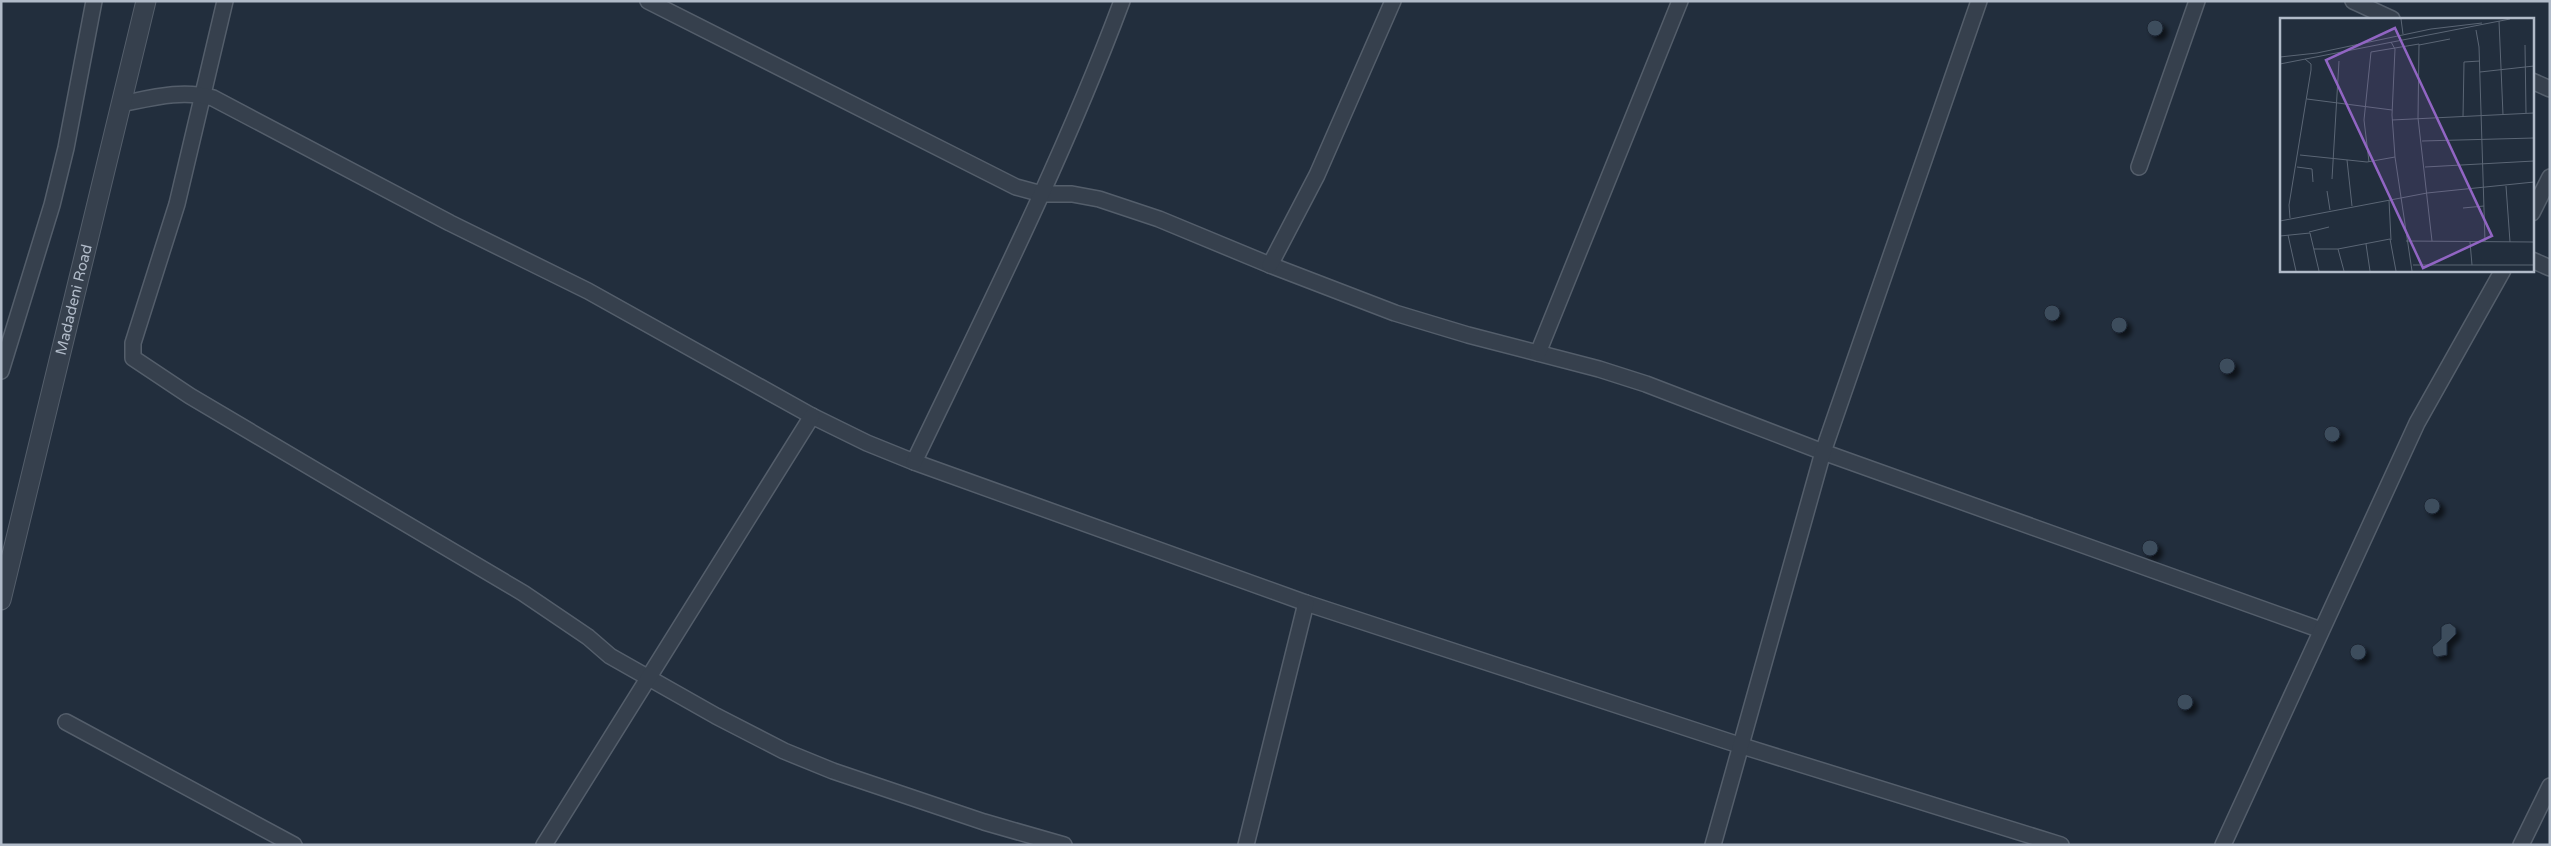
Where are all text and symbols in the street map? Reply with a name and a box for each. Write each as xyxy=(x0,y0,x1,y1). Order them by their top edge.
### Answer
inset map xyxy=(2280,18,2534,271)
street label: Madadeni Road xyxy=(52,242,96,357)

